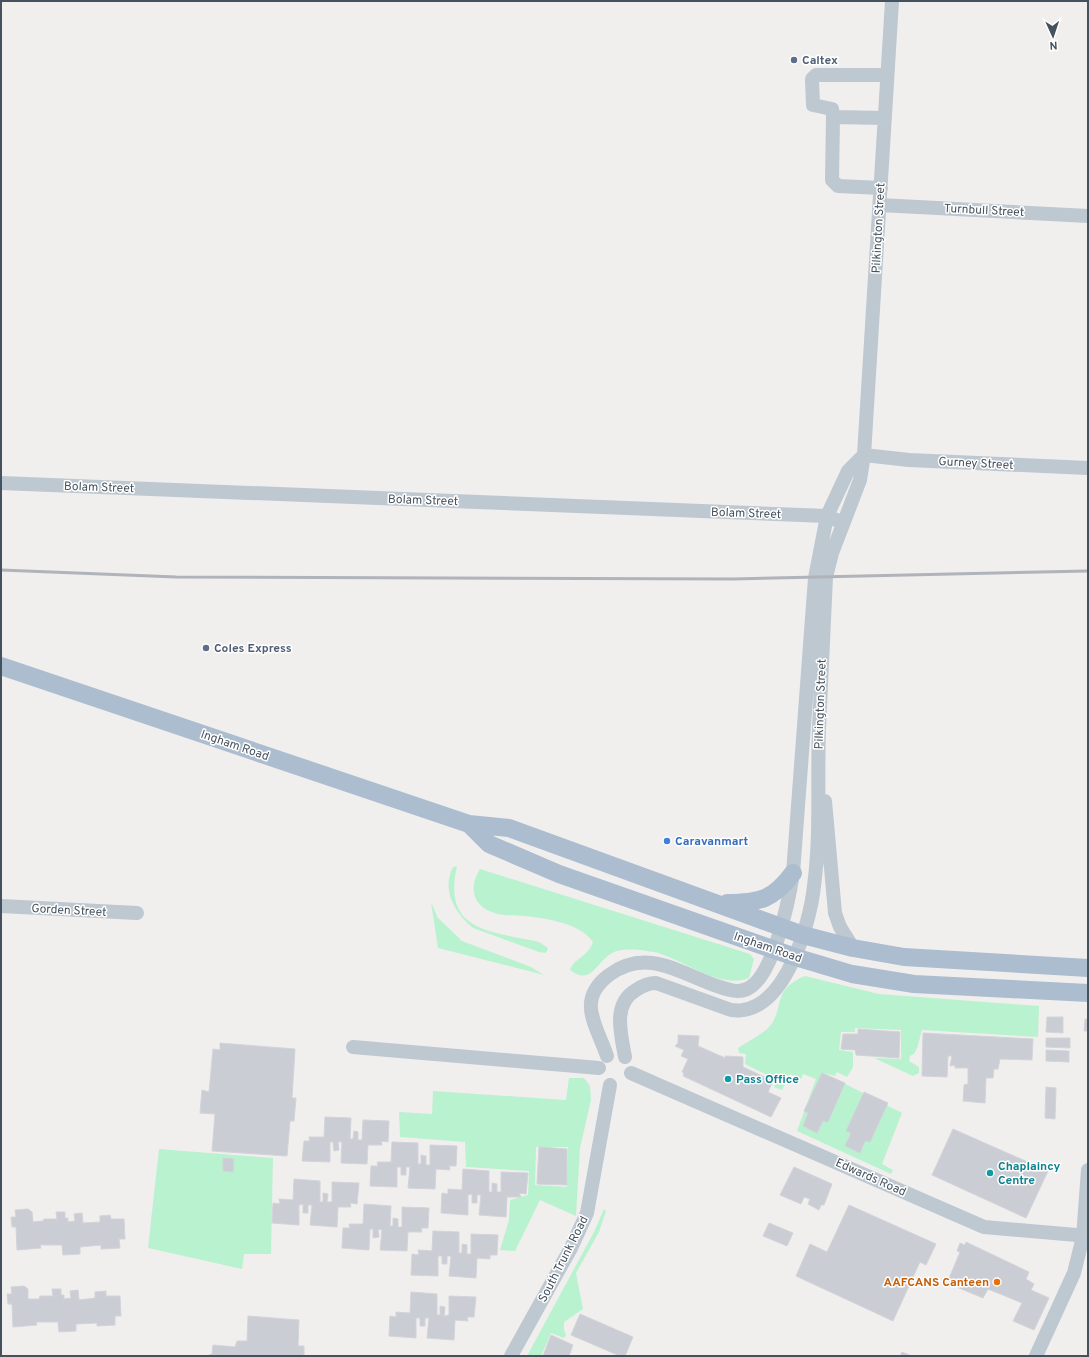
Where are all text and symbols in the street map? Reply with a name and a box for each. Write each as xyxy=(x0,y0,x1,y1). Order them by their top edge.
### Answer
north arrow xyxy=(1033,16,1073,56)
text: N xyxy=(1049,38,1058,52)
place label: Caltex xyxy=(802,53,838,69)
marker: Caltex xyxy=(789,55,799,65)
street label: Pilkington Street xyxy=(869,182,889,274)
street label: Turnbull Street xyxy=(943,201,1024,221)
street label: Gurney Street xyxy=(938,454,1014,474)
street label: Bolam Street xyxy=(64,479,134,497)
street label: Bolam Street xyxy=(388,492,458,510)
street label: Bolam Street xyxy=(711,505,781,523)
place label: Coles Express xyxy=(214,641,292,657)
marker: Coles Express xyxy=(201,643,211,653)
street label: Pilkington Street xyxy=(811,659,831,750)
street label: Ingham Road xyxy=(198,727,271,765)
place label: Caravanmart xyxy=(675,834,749,850)
marker: Caravanmart xyxy=(662,836,672,846)
street label: Gorden Street xyxy=(31,901,107,921)
street label: Ingham Road xyxy=(731,929,804,967)
place label: Pass Office xyxy=(736,1072,799,1088)
marker: Pass Office xyxy=(723,1074,733,1084)
street label: Edwards Road xyxy=(833,1155,908,1201)
place label: Chaplaincy Centre xyxy=(998,1159,1061,1189)
marker: Chaplaincy Centre xyxy=(985,1168,995,1178)
street label: South Trunk Road xyxy=(535,1214,593,1305)
place label: AAFCANS Canteen xyxy=(883,1275,989,1291)
marker: AAFCANS Canteen xyxy=(992,1277,1002,1287)

